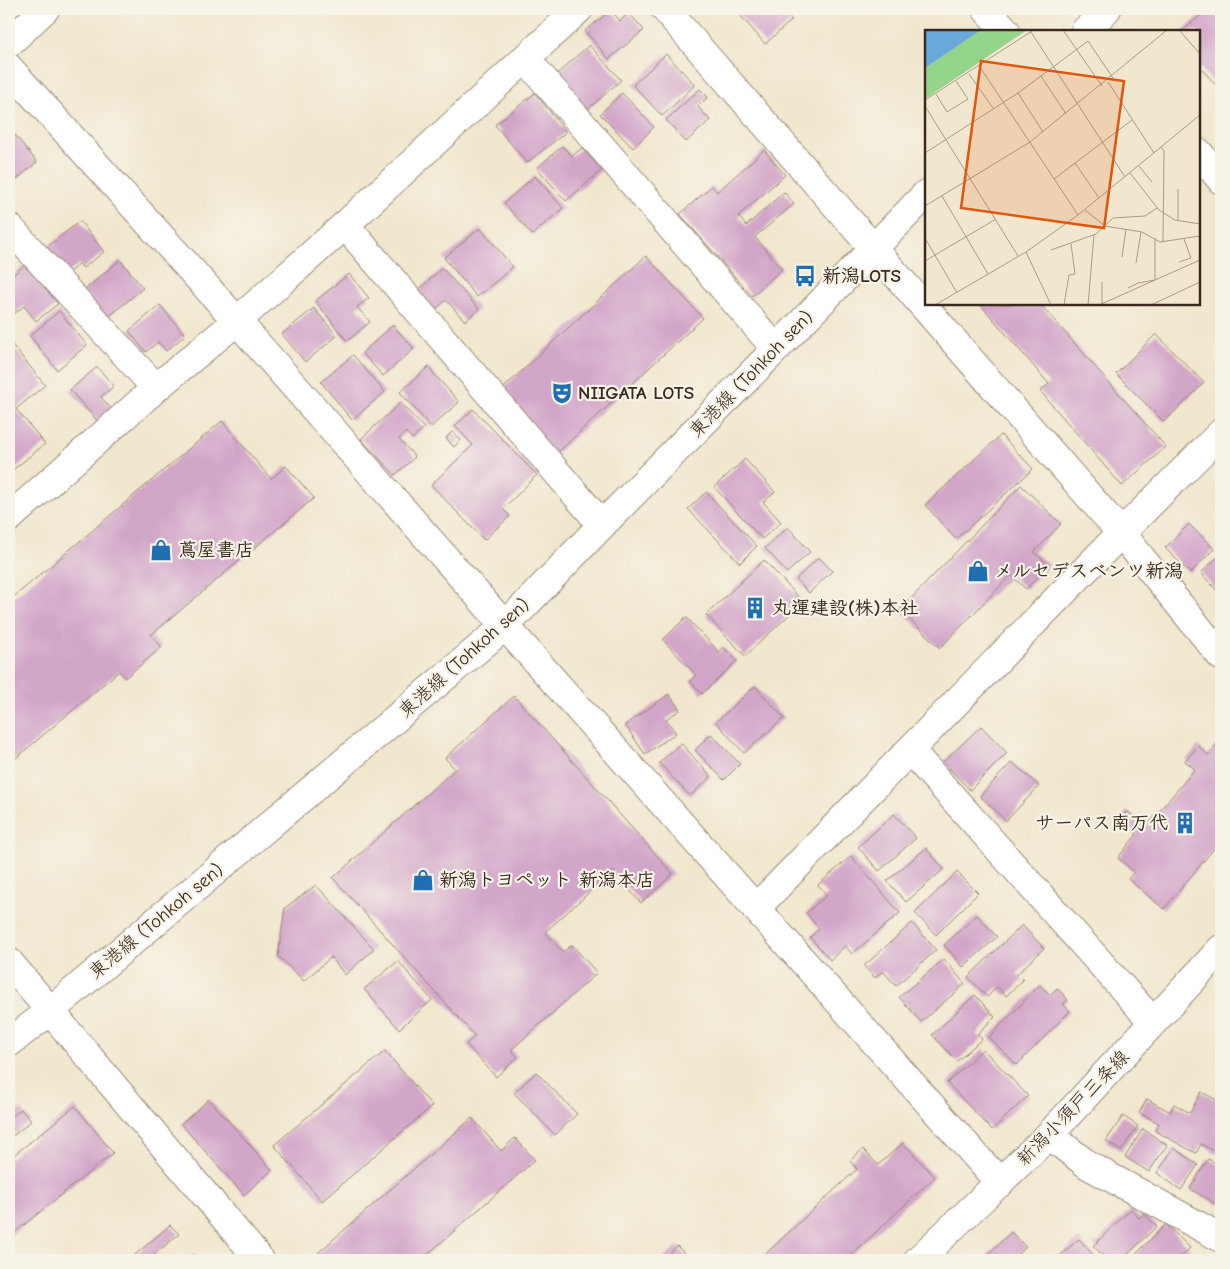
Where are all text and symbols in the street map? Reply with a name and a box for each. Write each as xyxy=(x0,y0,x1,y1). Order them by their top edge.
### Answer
inset map xyxy=(925,30,1200,305)
bus stop icon: 新潟LOTS xyxy=(792,263,818,289)
place label: 新潟LOTS xyxy=(822,265,901,287)
street label: 東港線 (Tohkoh sen) xyxy=(685,306,817,442)
theatre icon: NIIGATA LOTS xyxy=(549,380,575,406)
place label: NIIGATA LOTS xyxy=(578,382,694,404)
shop icon: 蔦屋書店 xyxy=(148,537,174,563)
place label: 蔦屋書店 xyxy=(178,539,254,561)
shop icon: メルセデスベンツ新潟 xyxy=(965,558,991,584)
place label: メルセデスベンツ新潟 xyxy=(994,560,1183,582)
street label: 東港線 (Tohkoh sen) xyxy=(394,594,534,722)
building icon: 丸運建設(株)本社 xyxy=(742,595,768,621)
place label: 丸運建設(株)本社 xyxy=(772,597,919,619)
building icon: サーパス南万代 xyxy=(1172,810,1198,836)
place label: サーパス南万代 xyxy=(1035,812,1168,834)
street label: 東港線 (Tohkoh sen) xyxy=(85,859,227,983)
shop icon: 新潟トヨペット 新潟本店 xyxy=(410,867,436,893)
place label: 新潟トヨペット 新潟本店 xyxy=(439,869,655,891)
street label: 新潟小須戸三条線 xyxy=(1012,1046,1134,1170)

